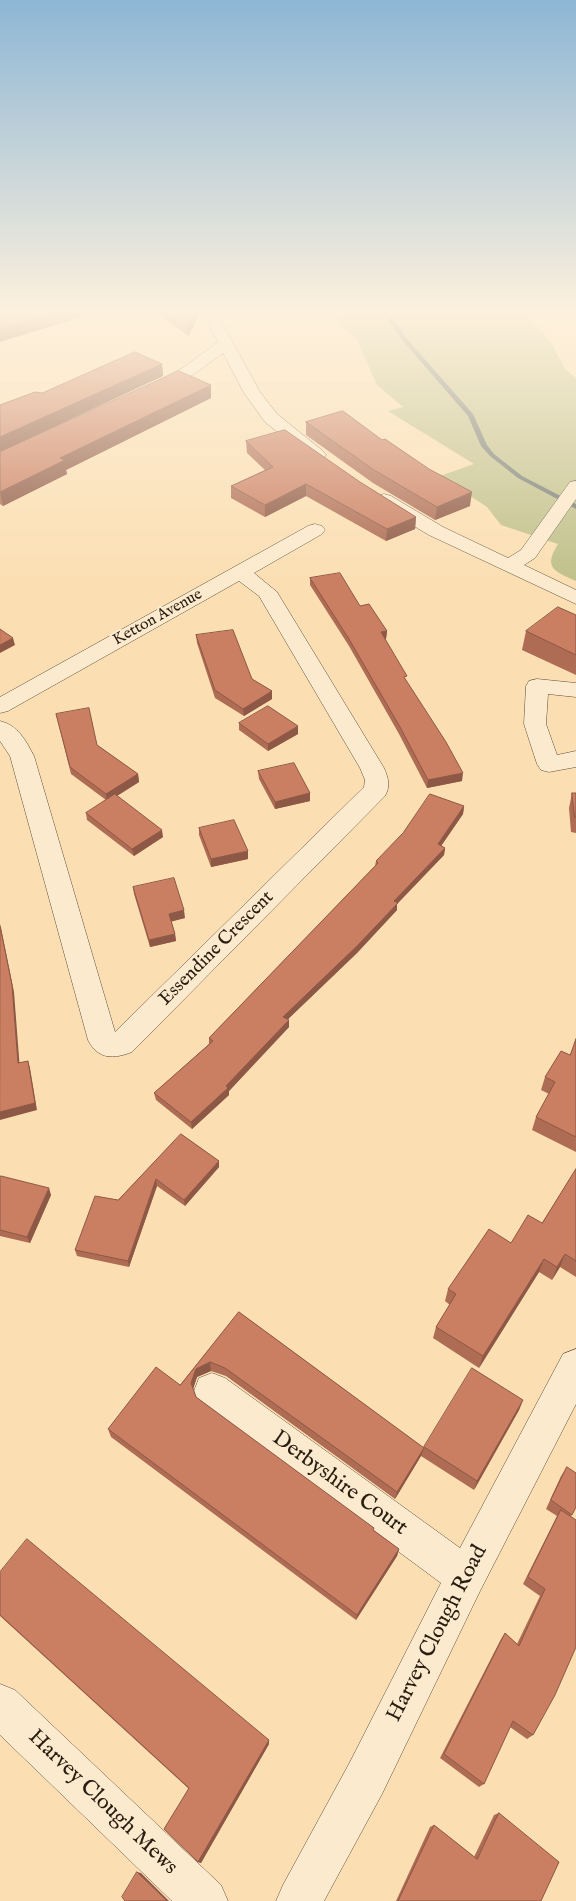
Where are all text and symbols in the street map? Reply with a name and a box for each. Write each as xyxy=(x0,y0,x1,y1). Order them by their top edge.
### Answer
street label: Ketton Avenue xyxy=(110,586,206,650)
street label: Essendine Crescent xyxy=(155,887,279,1011)
street label: Derbyshire Court xyxy=(266,1426,412,1542)
street label: Harvey Clough Road xyxy=(382,1541,494,1727)
street label: Harvey Clough Mews xyxy=(22,1725,182,1881)

